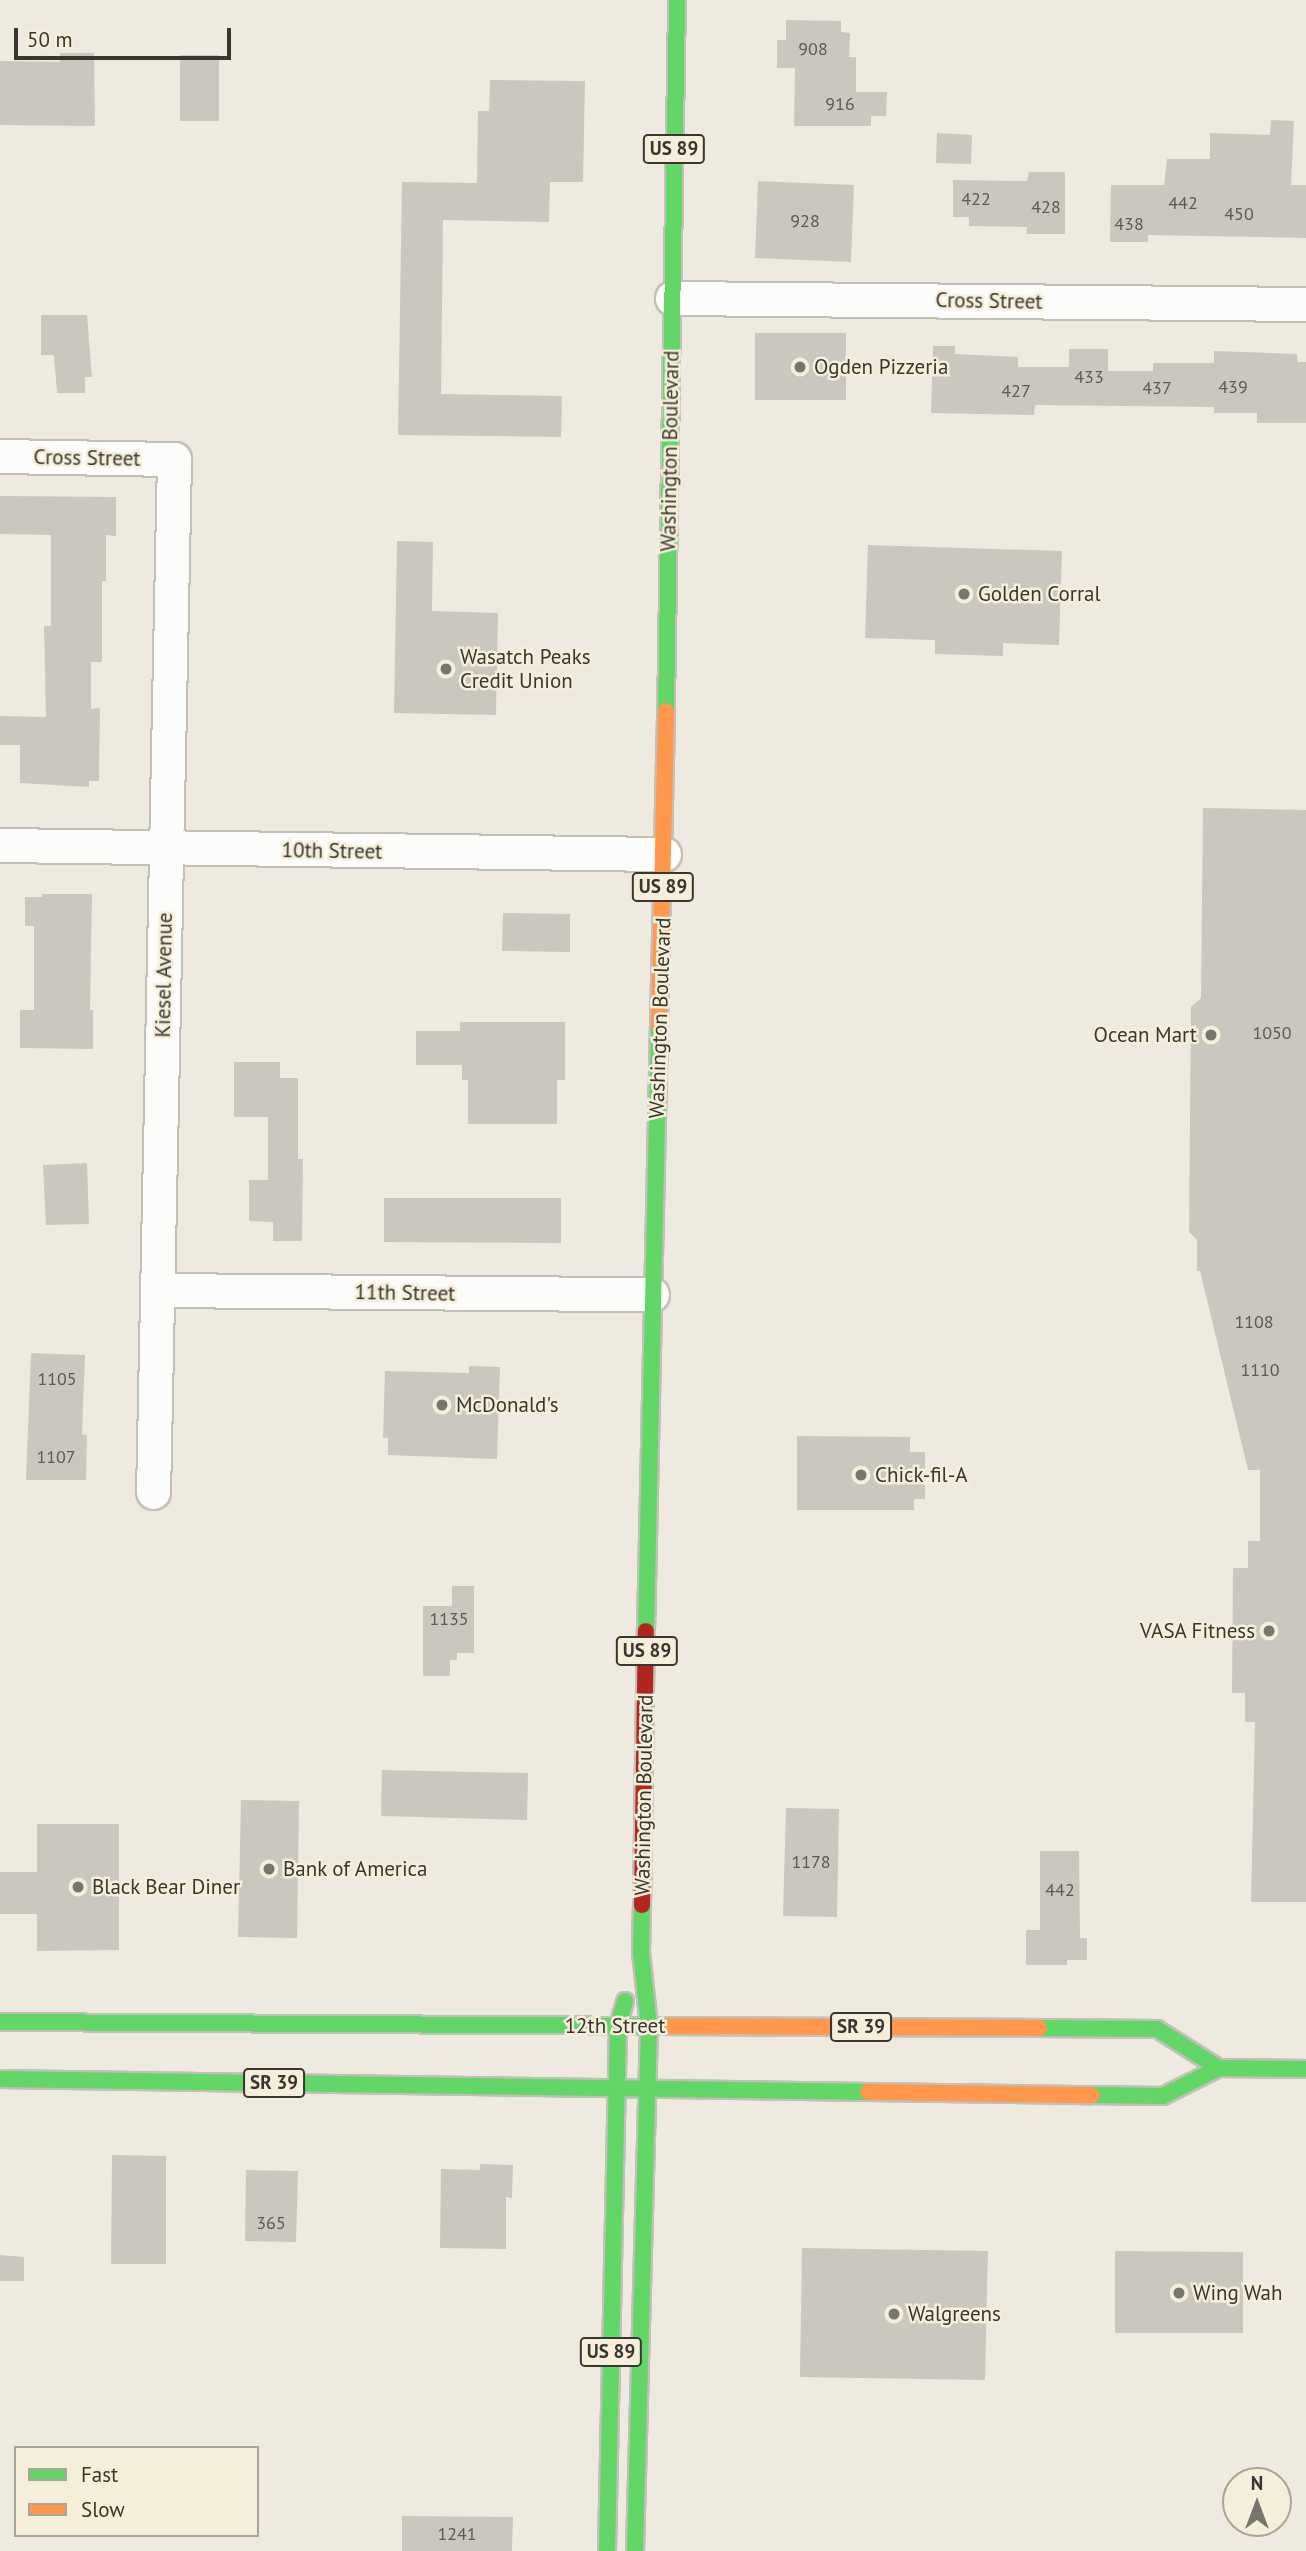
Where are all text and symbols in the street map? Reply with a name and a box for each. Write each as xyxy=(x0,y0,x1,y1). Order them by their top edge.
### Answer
scale bar xyxy=(18,14,234,58)
text: 50 m xyxy=(27,26,73,53)
house number: 908 xyxy=(798,38,828,60)
house number: 916 xyxy=(825,93,855,115)
road number: US 89 xyxy=(642,134,706,164)
house number: 422 xyxy=(961,188,991,210)
house number: 442 xyxy=(1168,192,1198,214)
house number: 428 xyxy=(1031,196,1061,218)
house number: 450 xyxy=(1224,203,1254,225)
house number: 928 xyxy=(790,210,820,232)
house number: 438 xyxy=(1114,213,1144,235)
street label: Cross Street xyxy=(935,287,1043,315)
street label: Washington Boulevard xyxy=(656,350,684,552)
place label: Ogden Pizzeria xyxy=(814,354,948,380)
marker: Ogden Pizzeria xyxy=(792,359,808,375)
house number: 433 xyxy=(1074,366,1104,388)
house number: 439 xyxy=(1218,376,1248,398)
house number: 437 xyxy=(1142,377,1172,399)
house number: 427 xyxy=(1001,380,1031,402)
street label: Cross Street xyxy=(33,444,141,472)
place label: Golden Corral xyxy=(978,581,1101,607)
marker: Golden Corral xyxy=(956,586,972,602)
place label: Wasatch Peaks Credit Union xyxy=(460,644,591,694)
marker: Wasatch Peaks Credit Union xyxy=(438,661,454,677)
street label: 10th Street xyxy=(281,838,383,864)
road number: US 89 xyxy=(632,872,694,902)
street label: Kiesel Avenue xyxy=(150,912,178,1038)
street label: Washington Boulevard xyxy=(644,917,676,1119)
place label: Ocean Mart xyxy=(1094,1022,1197,1048)
house number: 1050 xyxy=(1252,1022,1292,1044)
marker: Ocean Mart xyxy=(1203,1027,1219,1043)
street label: 11th Street xyxy=(354,1280,456,1306)
house number: 1108 xyxy=(1234,1311,1274,1333)
house number: 1110 xyxy=(1240,1359,1280,1381)
house number: 1105 xyxy=(37,1368,77,1390)
place label: McDonald's xyxy=(456,1392,559,1418)
marker: McDonald's xyxy=(434,1397,450,1413)
house number: 1107 xyxy=(36,1446,76,1468)
place label: Chick-fil-A xyxy=(875,1462,968,1488)
marker: Chick-fil-A xyxy=(853,1467,869,1483)
house number: 1135 xyxy=(429,1608,469,1630)
place label: VASA Fitness xyxy=(1139,1618,1255,1644)
marker: VASA Fitness xyxy=(1261,1623,1277,1639)
road number: US 89 xyxy=(616,1636,678,1666)
street label: Washington Boulevard xyxy=(630,1694,658,1896)
house number: 1178 xyxy=(791,1851,831,1873)
place label: Bank of America xyxy=(283,1856,429,1882)
marker: Bank of America xyxy=(261,1861,277,1877)
place label: Black Bear Diner xyxy=(92,1874,241,1900)
marker: Black Bear Diner xyxy=(70,1879,86,1895)
house number: 442 xyxy=(1045,1879,1075,1901)
road number: SR 39 xyxy=(830,2011,892,2042)
street label: 12th Street xyxy=(565,2013,665,2039)
road number: SR 39 xyxy=(243,2068,306,2098)
house number: 365 xyxy=(256,2212,286,2234)
place label: Wing Wah xyxy=(1193,2280,1283,2306)
marker: Wing Wah xyxy=(1171,2285,1187,2301)
place label: Walgreens xyxy=(908,2301,1001,2327)
marker: Walgreens xyxy=(886,2306,902,2322)
road number: US 89 xyxy=(580,2336,642,2368)
legend xyxy=(14,2446,259,2537)
text: Fast xyxy=(81,2461,118,2488)
north arrow xyxy=(1222,2467,1292,2537)
text: N xyxy=(1251,2471,1263,2495)
text: Slow xyxy=(81,2496,125,2523)
house number: 1241 xyxy=(437,2523,477,2545)

